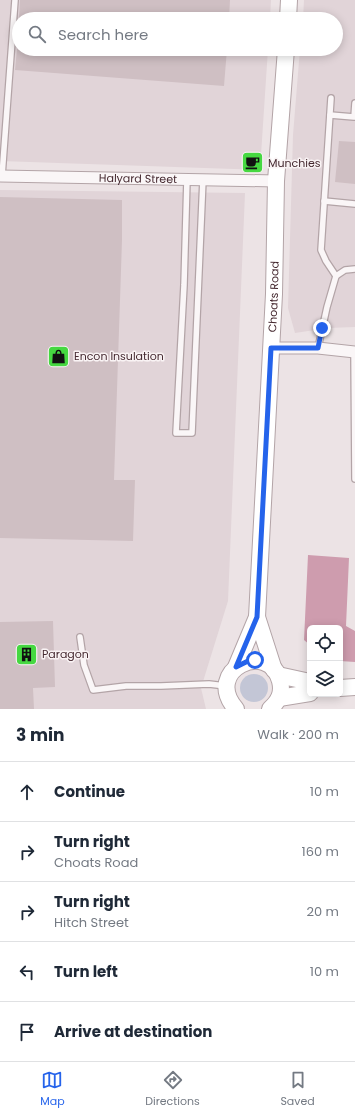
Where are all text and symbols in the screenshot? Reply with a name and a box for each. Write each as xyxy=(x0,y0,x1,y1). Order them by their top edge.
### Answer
search box xyxy=(12,12,343,56)
icon: search xyxy=(26,23,48,45)
text: Search here xyxy=(58,24,148,45)
cafe icon: Munchies xyxy=(239,150,265,176)
place label: Munchies xyxy=(268,155,321,171)
street label: Halyard Street xyxy=(99,170,177,187)
street label: Choats Road xyxy=(264,261,283,333)
route end xyxy=(313,319,331,337)
shop icon: Encon Insulation xyxy=(46,343,72,369)
place label: Encon Insulation xyxy=(74,348,164,364)
map controls xyxy=(307,625,343,697)
button: locate xyxy=(307,625,343,661)
building icon: Paragon xyxy=(14,641,40,667)
place label: Paragon xyxy=(42,646,89,662)
route start xyxy=(246,651,264,669)
button: layers xyxy=(307,661,343,697)
text: 3 min xyxy=(16,723,64,747)
text: Walk · 200 m xyxy=(257,725,339,744)
icon: ahead xyxy=(16,781,38,803)
text: Continue xyxy=(54,781,125,802)
text: 10 m xyxy=(310,782,339,801)
text: Turn right xyxy=(54,831,130,852)
icon: right xyxy=(16,841,38,863)
text: 160 m xyxy=(302,842,339,861)
text: Choats Road xyxy=(54,853,138,872)
text: Turn right xyxy=(54,891,130,912)
icon: right xyxy=(16,901,38,923)
text: 20 m xyxy=(306,902,339,921)
text: Hitch Street xyxy=(54,913,129,932)
icon: left xyxy=(16,961,38,983)
text: Turn left xyxy=(54,961,118,982)
text: 10 m xyxy=(310,962,339,981)
icon: arrive xyxy=(16,1021,38,1043)
text: Arrive at destination xyxy=(54,1021,212,1042)
tab: Map xyxy=(40,1069,65,1110)
tab: Directions xyxy=(145,1069,200,1110)
tab: Saved xyxy=(280,1069,315,1110)

